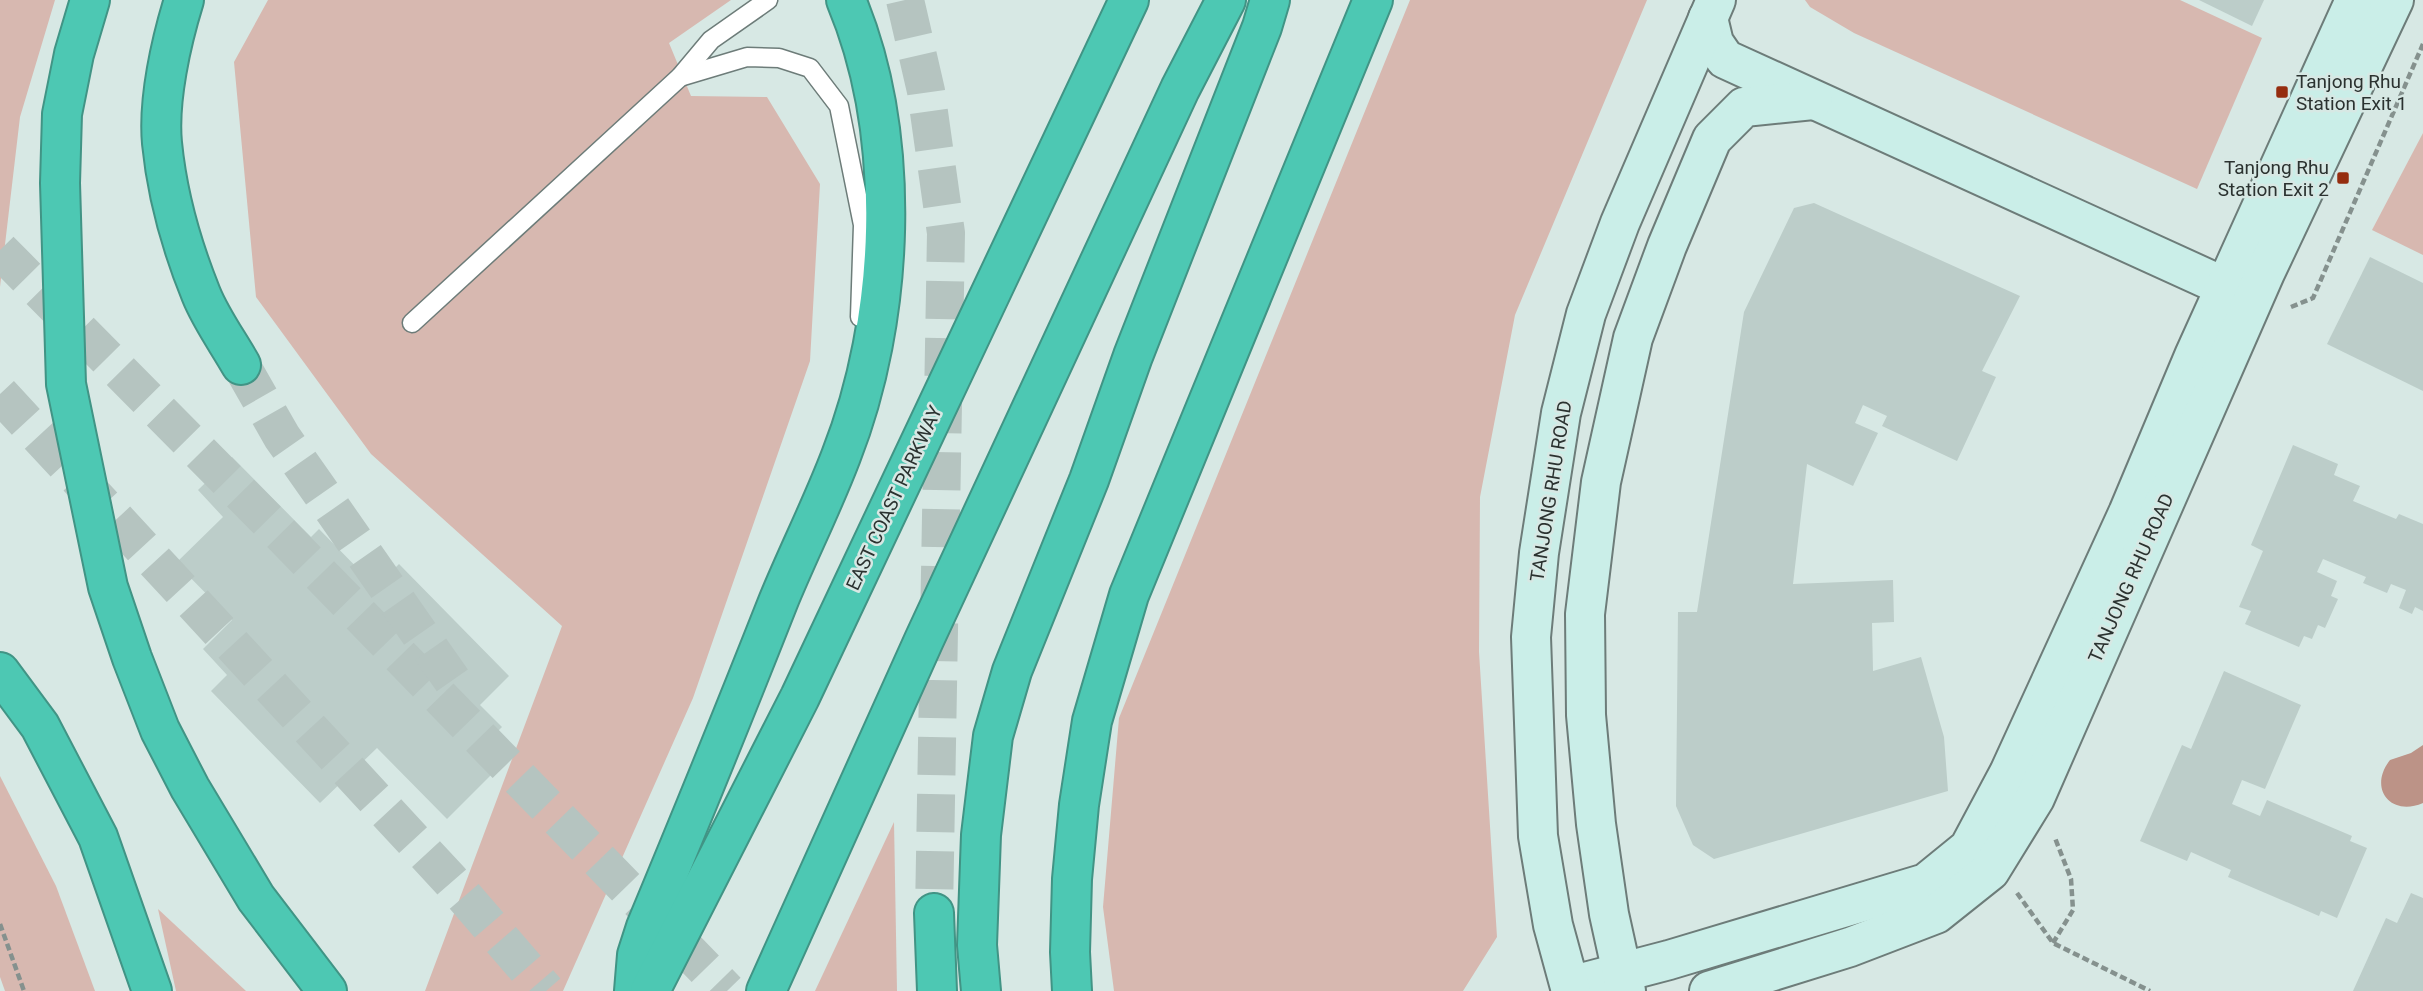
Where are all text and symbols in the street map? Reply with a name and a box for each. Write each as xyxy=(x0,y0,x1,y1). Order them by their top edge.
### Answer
place label: Tanjong Rhu Station Exit 1 xyxy=(2296,70,2407,115)
marker: Tanjong Rhu Station Exit 1 xyxy=(2274,84,2290,100)
place label: Tanjong Rhu Station Exit 2 xyxy=(2218,156,2329,201)
marker: Tanjong Rhu Station Exit 2 xyxy=(2335,170,2351,186)
street label: TANJONG RHU ROAD xyxy=(1525,399,1577,583)
street label: EAST COAST PARKWAY xyxy=(841,402,947,594)
street label: TANJONG RHU ROAD xyxy=(2083,490,2179,666)

